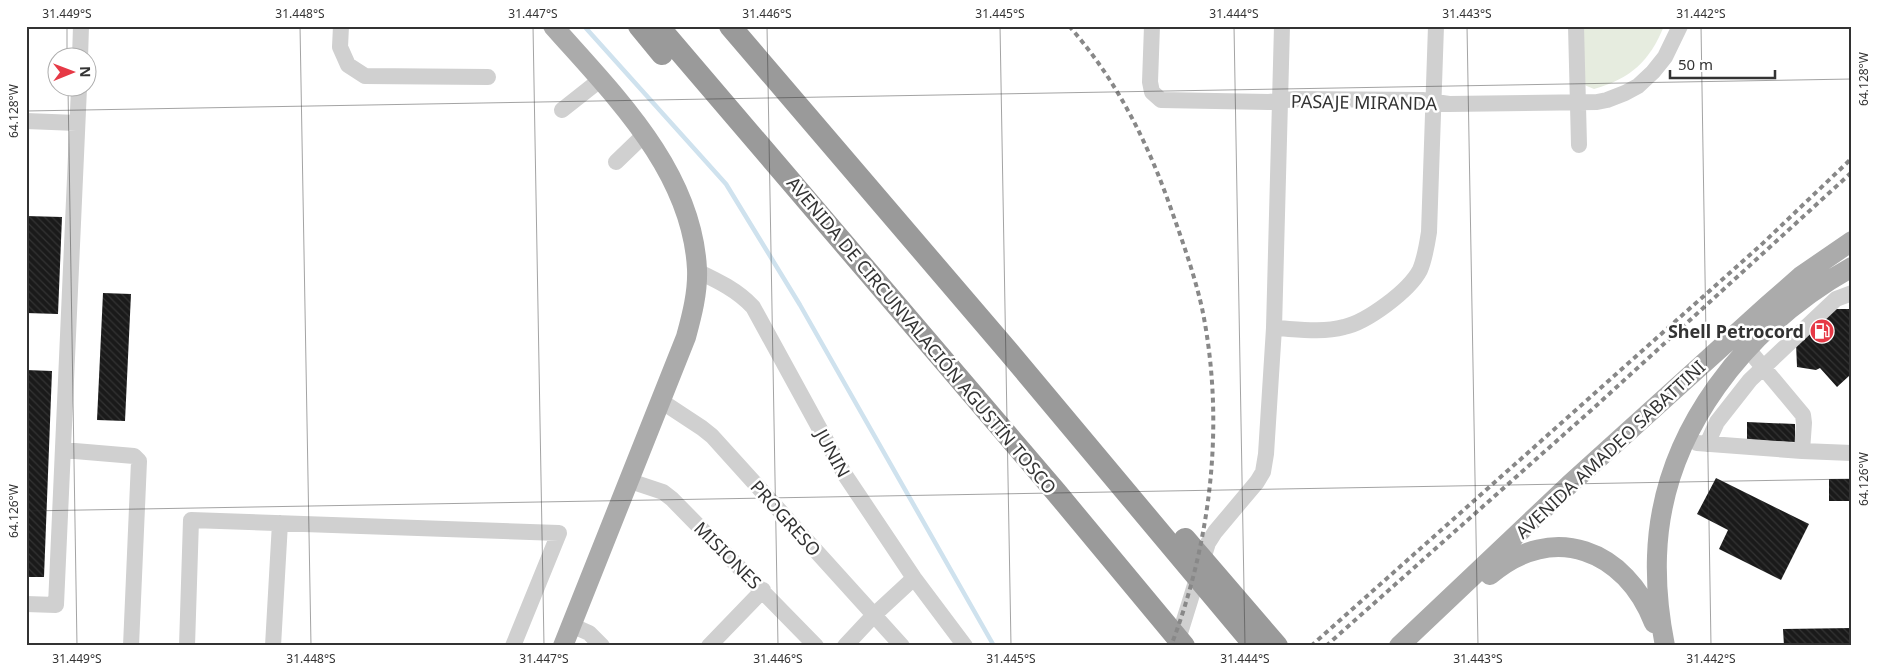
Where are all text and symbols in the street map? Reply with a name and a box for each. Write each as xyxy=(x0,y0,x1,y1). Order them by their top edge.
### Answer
text: 31.449°S xyxy=(42,5,92,22)
text: 31.448°S xyxy=(275,5,325,22)
text: 31.447°S xyxy=(508,5,558,22)
text: 31.446°S xyxy=(742,5,792,22)
text: 31.445°S xyxy=(975,5,1025,22)
text: 31.444°S xyxy=(1209,5,1259,22)
text: 31.443°S xyxy=(1442,5,1492,22)
text: 31.442°S xyxy=(1676,5,1726,22)
north arrow xyxy=(48,48,98,98)
scale bar xyxy=(1670,48,1776,80)
text: 64.128°W xyxy=(1855,52,1872,106)
text: 50 m xyxy=(1678,54,1713,74)
text: N xyxy=(76,66,95,78)
text: 64.128°W xyxy=(5,84,22,138)
street label: PASAJE MIRANDA xyxy=(1291,89,1438,115)
street label: AVENIDA DE CIRCUNVALACIÓN AGUSTÍN TOSCO xyxy=(782,171,1062,499)
fuel station icon: Shell Petrocord xyxy=(1809,318,1835,344)
place label: Shell Petrocord xyxy=(1668,319,1804,343)
street label: AVENIDA AMADEO SABATTINI xyxy=(1510,355,1710,543)
street label: JUNIN xyxy=(809,423,856,481)
text: 64.126°W xyxy=(1855,452,1872,506)
street label: PROGRESO xyxy=(745,475,827,561)
text: 64.126°W xyxy=(5,484,22,538)
street label: MISIONES xyxy=(689,516,767,594)
text: 31.449°S xyxy=(52,650,102,667)
text: 31.448°S xyxy=(286,650,336,667)
text: 31.447°S xyxy=(519,650,569,667)
text: 31.446°S xyxy=(753,650,803,667)
text: 31.445°S xyxy=(986,650,1036,667)
text: 31.444°S xyxy=(1220,650,1270,667)
text: 31.443°S xyxy=(1453,650,1503,667)
text: 31.442°S xyxy=(1686,650,1736,667)

